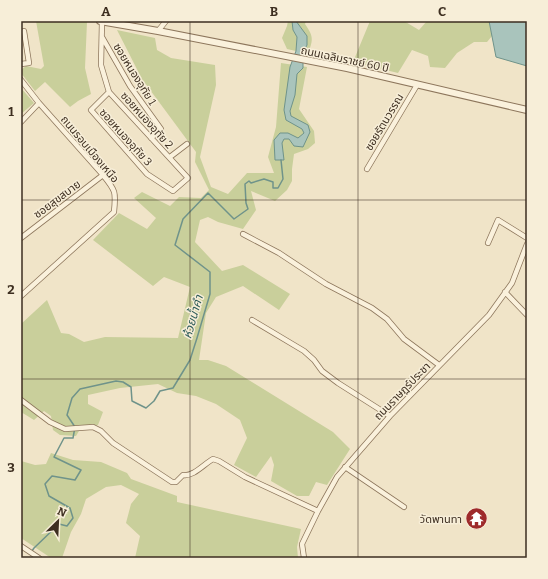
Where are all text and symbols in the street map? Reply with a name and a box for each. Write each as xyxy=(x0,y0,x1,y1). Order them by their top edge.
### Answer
text: A xyxy=(101,4,111,19)
text: B xyxy=(270,4,278,19)
text: C xyxy=(438,4,446,19)
street label: ซอยหนองอุทัย 1 xyxy=(110,41,159,108)
street label: ถนนเฉลิมราชย์ 60 ปี xyxy=(300,44,390,75)
street label: ซอยหนองอุทัย 2 xyxy=(118,89,176,151)
street label: ซอยรัตนวรรณ xyxy=(362,91,407,153)
text: 1 xyxy=(8,104,14,119)
street label: ซอยหนองอุทัย 3 xyxy=(97,106,155,169)
street label: ถนนรอบเมืองเหนือ xyxy=(58,113,121,185)
street label: ซอยสุขสบาย xyxy=(31,178,83,221)
text: 2 xyxy=(7,282,15,297)
water label: ห้วยน้ำคำ xyxy=(178,292,206,340)
street label: ถนนราษฎร์ประชา xyxy=(372,360,433,423)
text: 3 xyxy=(7,460,15,475)
north arrow xyxy=(38,501,78,541)
text: N xyxy=(55,505,69,520)
temple icon: วัดพานทา xyxy=(464,506,490,532)
place label: วัดพานทา xyxy=(420,513,462,526)

